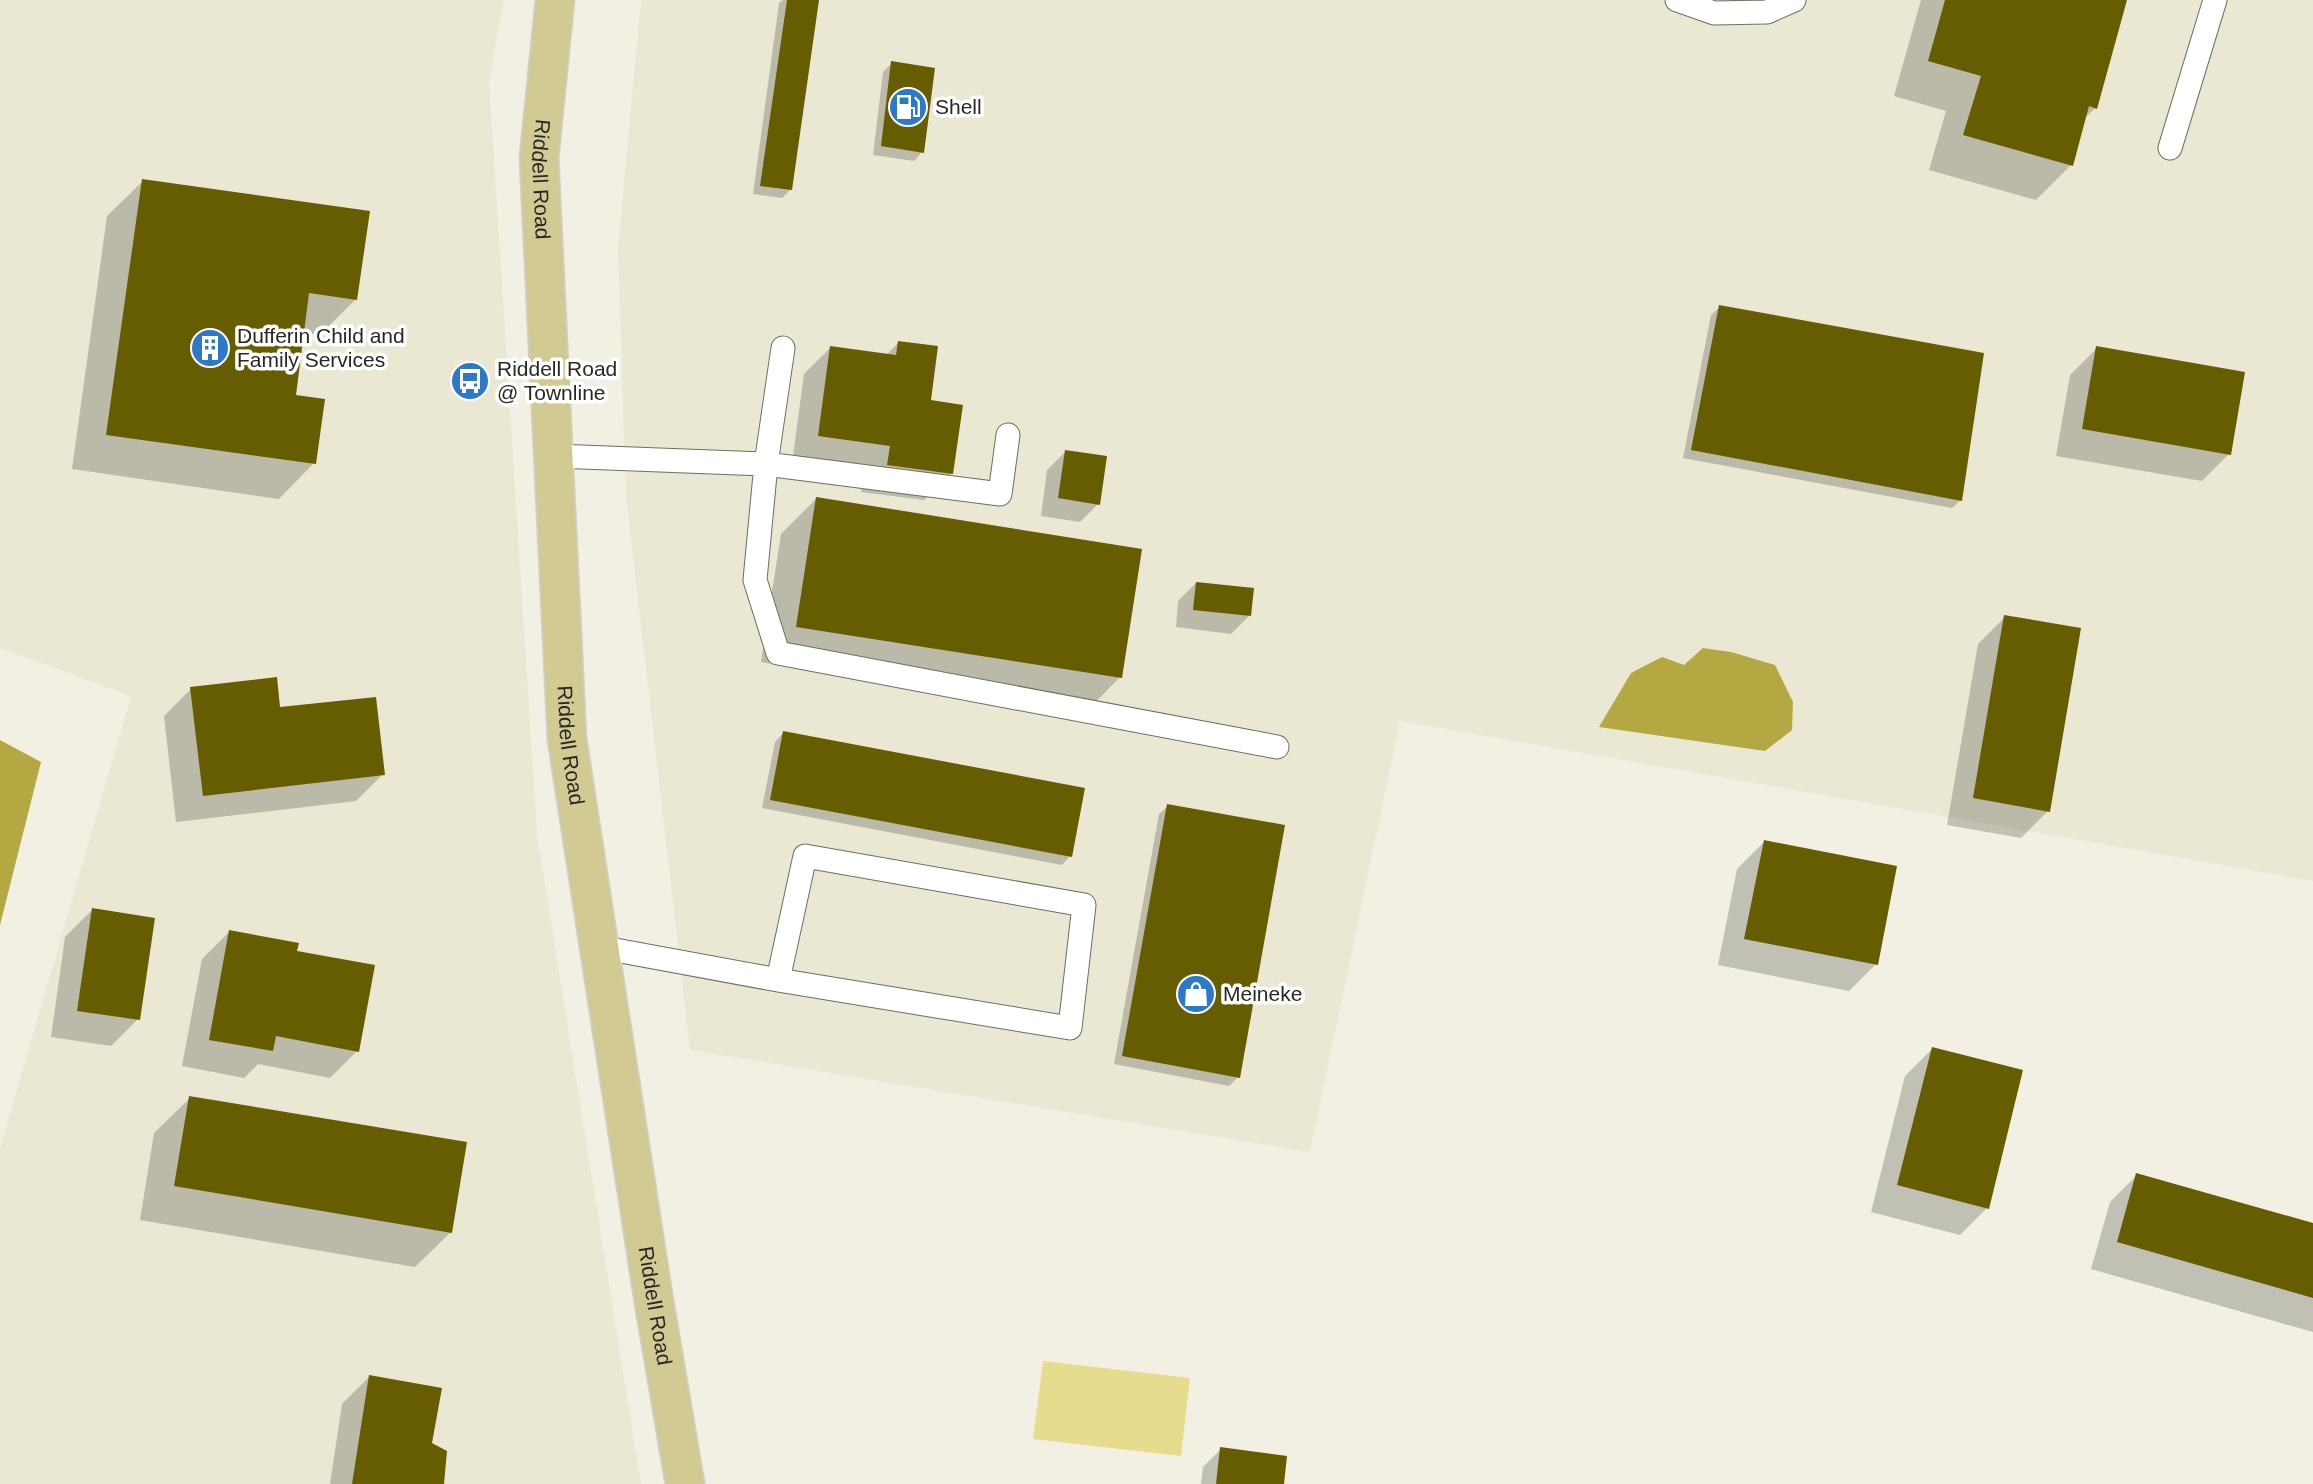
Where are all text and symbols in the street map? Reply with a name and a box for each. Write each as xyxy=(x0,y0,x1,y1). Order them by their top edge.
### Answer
fuel station icon: Shell xyxy=(887,86,929,128)
place label: Shell xyxy=(935,95,982,118)
street label: Riddell Road xyxy=(528,118,555,240)
place label: Dufferin Child and Family Services xyxy=(237,324,405,371)
building icon: Dufferin Child and Family Services xyxy=(189,327,231,369)
place label: Riddell Road @ Townline xyxy=(497,357,617,404)
bus stop icon: Riddell Road @ Townline xyxy=(449,360,491,402)
street label: Riddell Road xyxy=(553,685,589,807)
shop icon: Meineke xyxy=(1175,973,1217,1015)
place label: Meineke xyxy=(1223,982,1302,1005)
street label: Riddell Road xyxy=(635,1244,677,1367)

